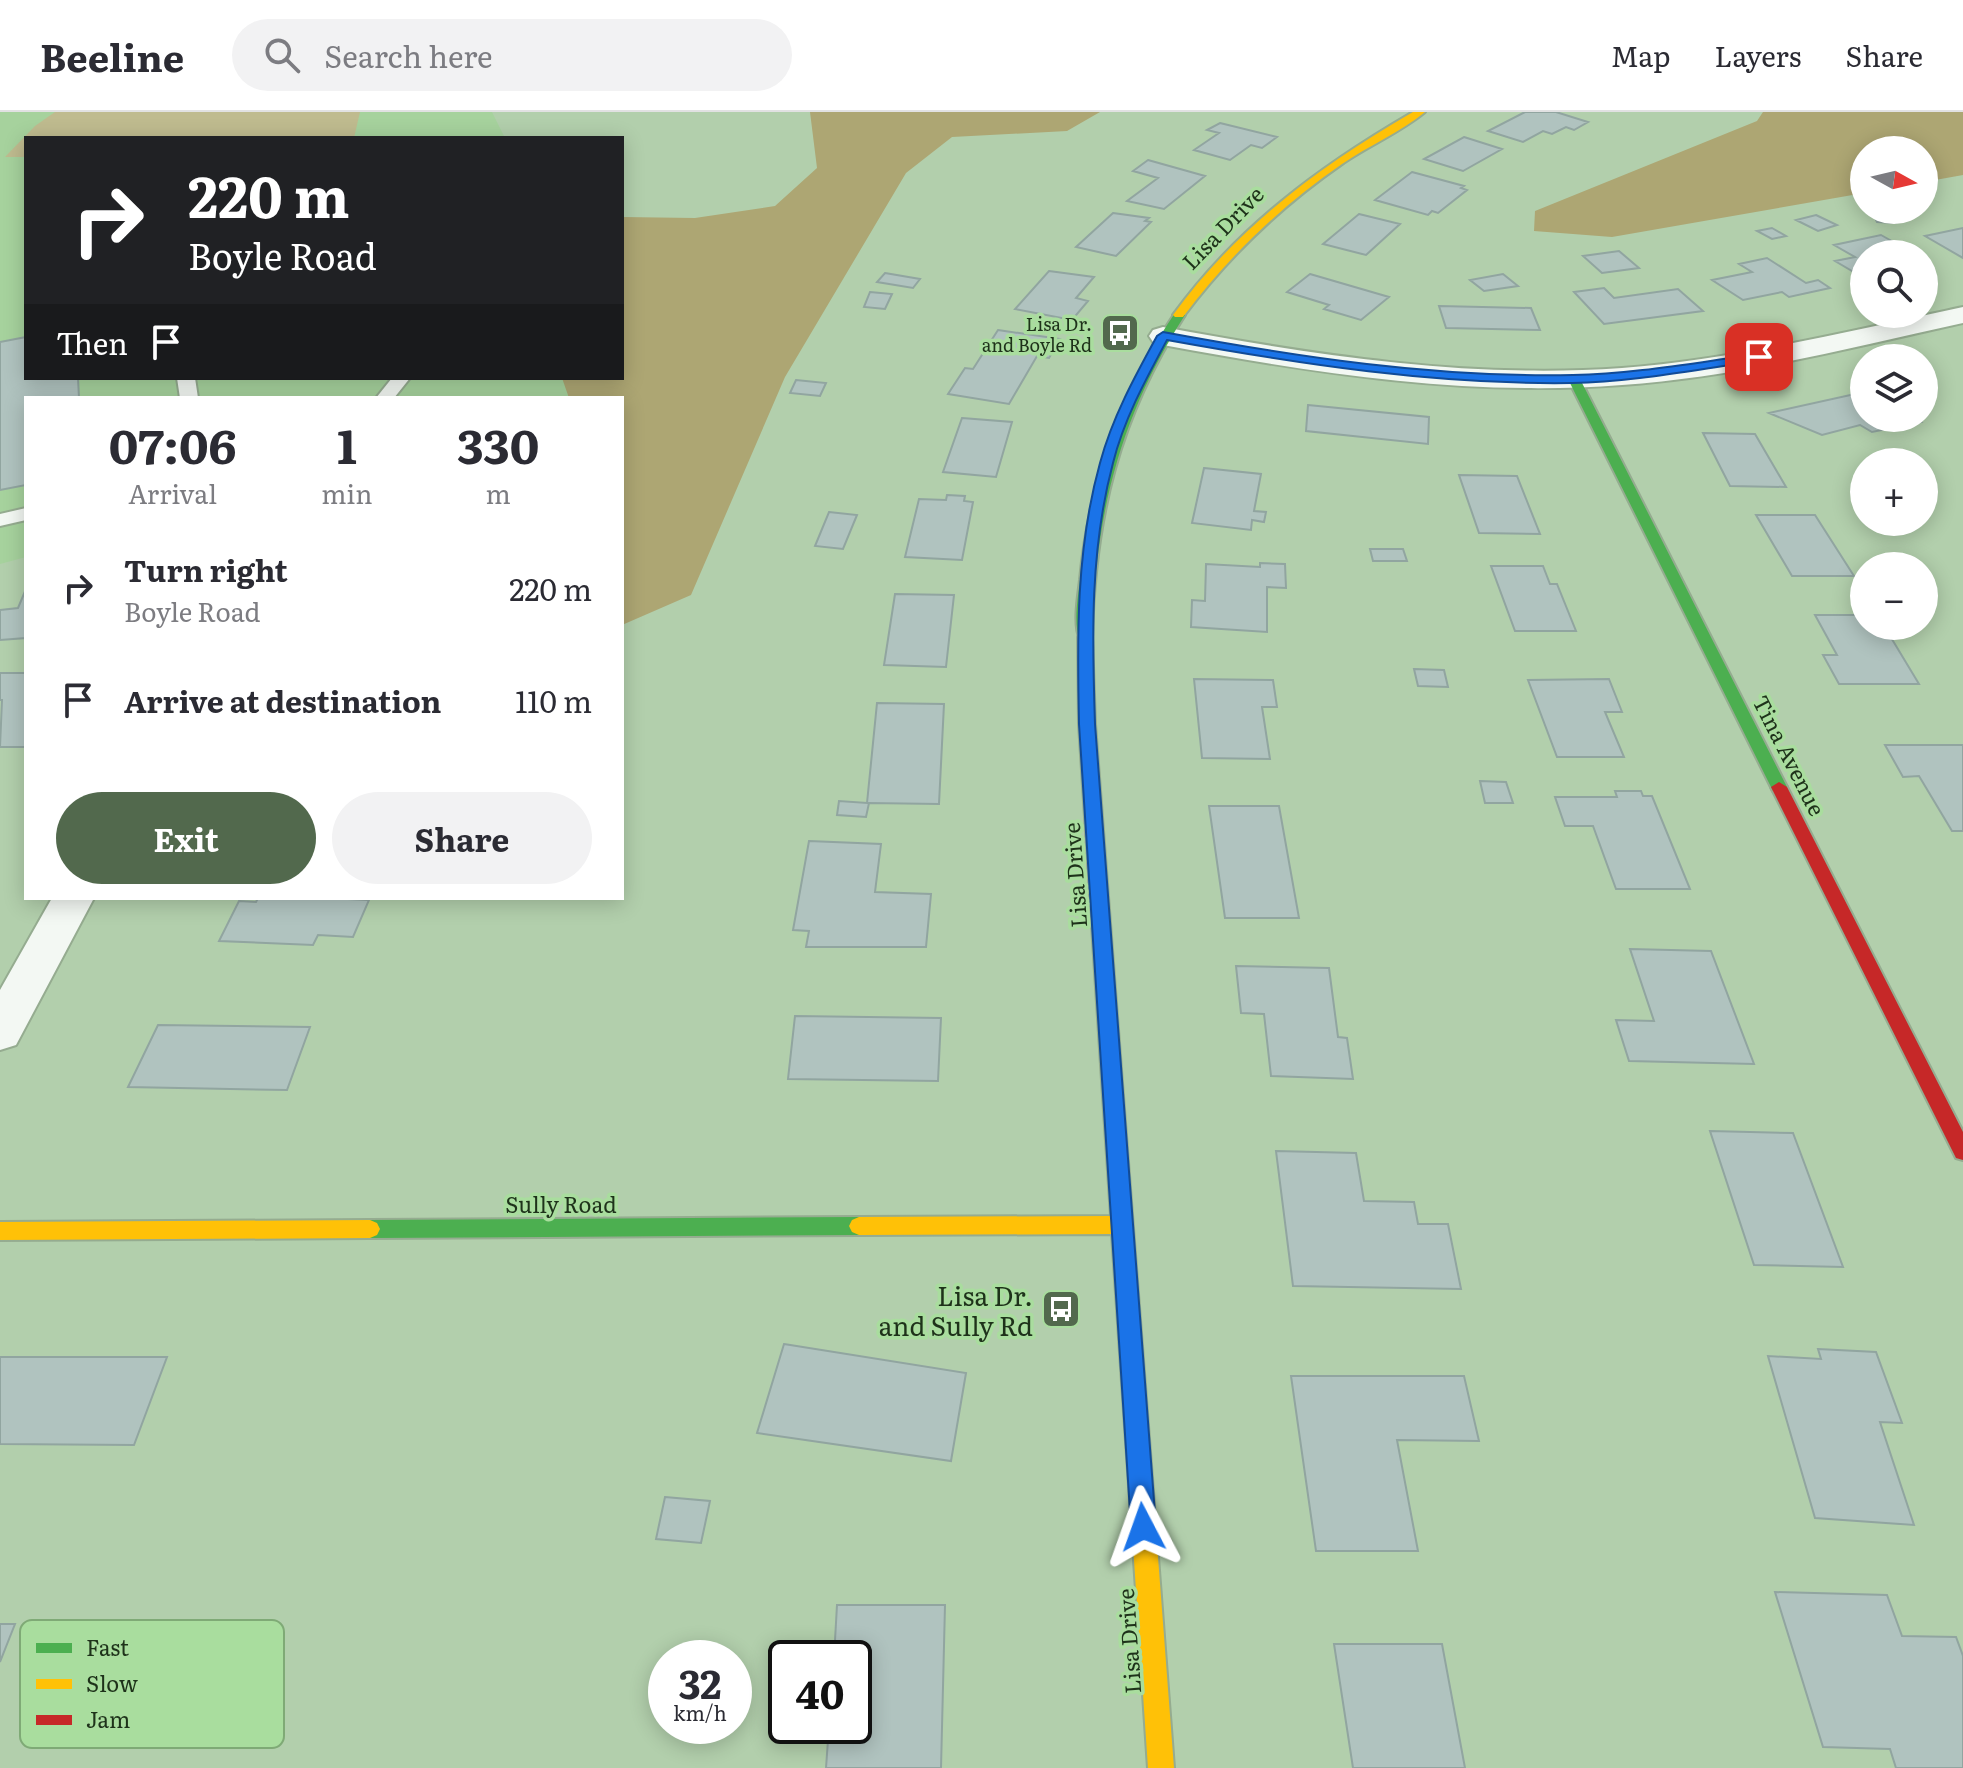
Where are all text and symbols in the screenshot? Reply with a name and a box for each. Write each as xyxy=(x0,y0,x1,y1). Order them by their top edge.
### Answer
search box xyxy=(232,19,792,91)
text: Beeline xyxy=(40,27,184,84)
icon: search xyxy=(260,33,304,77)
text: Search here xyxy=(324,33,493,77)
text: Map xyxy=(1611,34,1670,76)
text: Layers xyxy=(1714,34,1801,76)
text: Share xyxy=(1845,34,1923,76)
north arrow xyxy=(1850,136,1938,224)
map controls xyxy=(1850,136,1938,640)
text: 220 m xyxy=(188,152,350,235)
icon: right xyxy=(56,168,160,272)
street label: Lisa Drive xyxy=(1174,178,1270,276)
text: Boyle Road xyxy=(188,228,377,281)
button: search xyxy=(1850,240,1938,328)
place label: Lisa Dr. and Boyle Rd xyxy=(982,310,1092,358)
bus stop icon: Lisa Dr. and Boyle Rd xyxy=(1099,312,1141,354)
text: Then xyxy=(56,320,128,364)
icon: arrive xyxy=(144,320,188,364)
pin xyxy=(1725,323,1793,391)
icon: arrive xyxy=(1737,335,1781,379)
button: layers xyxy=(1850,344,1938,432)
text: 07:06 xyxy=(109,408,237,479)
text: 1 xyxy=(337,408,357,479)
text: 330 xyxy=(457,408,539,479)
button: + xyxy=(1850,448,1938,536)
text: Arrival xyxy=(128,473,217,512)
text: min xyxy=(321,473,372,512)
text: m xyxy=(486,473,511,512)
text: Turn right xyxy=(124,547,288,591)
button: − xyxy=(1850,552,1938,640)
icon: right xyxy=(56,566,100,610)
text: 220 m xyxy=(509,566,592,610)
text: Boyle Road xyxy=(124,591,260,630)
icon: arrive xyxy=(56,678,100,722)
text: Arrive at destination xyxy=(124,678,441,722)
text: 110 m xyxy=(515,678,592,722)
street label: Tina Avenue xyxy=(1745,689,1835,821)
button: Exit xyxy=(56,792,316,884)
button: Share xyxy=(332,792,592,884)
street label: Lisa Drive xyxy=(1054,821,1094,929)
street label: Sully Road xyxy=(505,1187,617,1220)
place label: Lisa Dr. and Sully Rd xyxy=(879,1275,1033,1344)
bus stop icon: Lisa Dr. and Sully Rd xyxy=(1040,1288,1082,1330)
position arrow xyxy=(1101,1485,1185,1569)
street label: Lisa Drive xyxy=(1108,1587,1148,1695)
legend xyxy=(20,1620,284,1748)
text: Fast xyxy=(86,1630,129,1663)
speed limit sign: 40 xyxy=(768,1640,872,1744)
text: 32 xyxy=(678,1652,722,1711)
text: Slow xyxy=(86,1666,138,1699)
text: km/h xyxy=(673,1697,727,1727)
text: Jam xyxy=(86,1702,130,1735)

